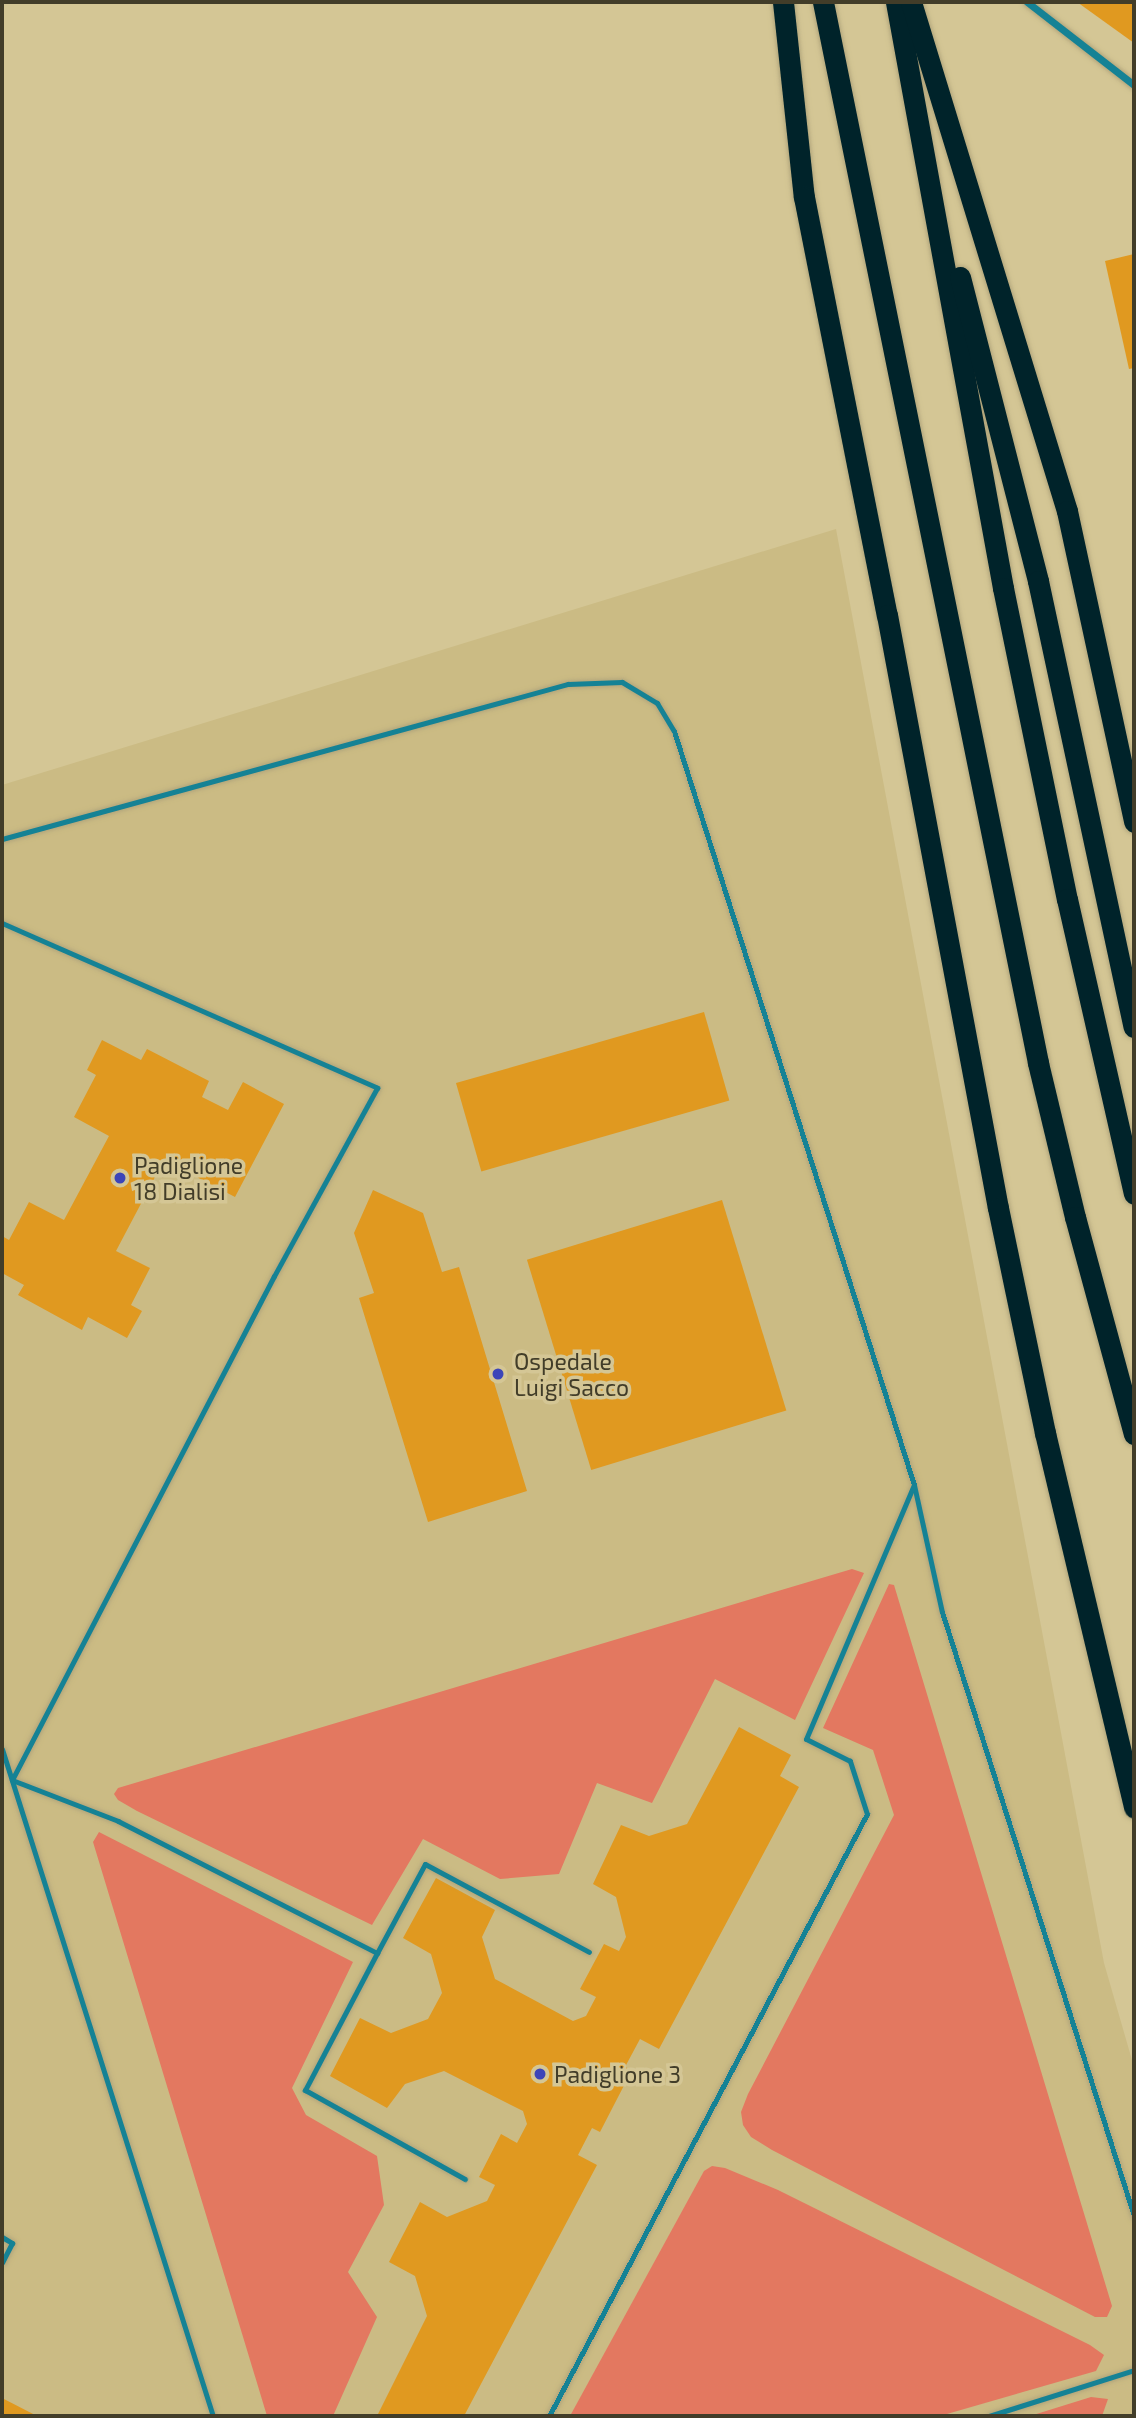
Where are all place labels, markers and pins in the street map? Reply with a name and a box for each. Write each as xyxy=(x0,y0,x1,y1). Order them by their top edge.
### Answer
place label: Padiglione 18 Dialisi xyxy=(134,1151,243,1205)
marker: Padiglione 18 Dialisi xyxy=(112,1170,128,1186)
place label: Ospedale Luigi Sacco xyxy=(514,1347,629,1401)
marker: Ospedale Luigi Sacco xyxy=(488,1364,508,1384)
place label: Padiglione 3 xyxy=(554,2060,681,2088)
marker: Padiglione 3 xyxy=(532,2066,548,2082)

